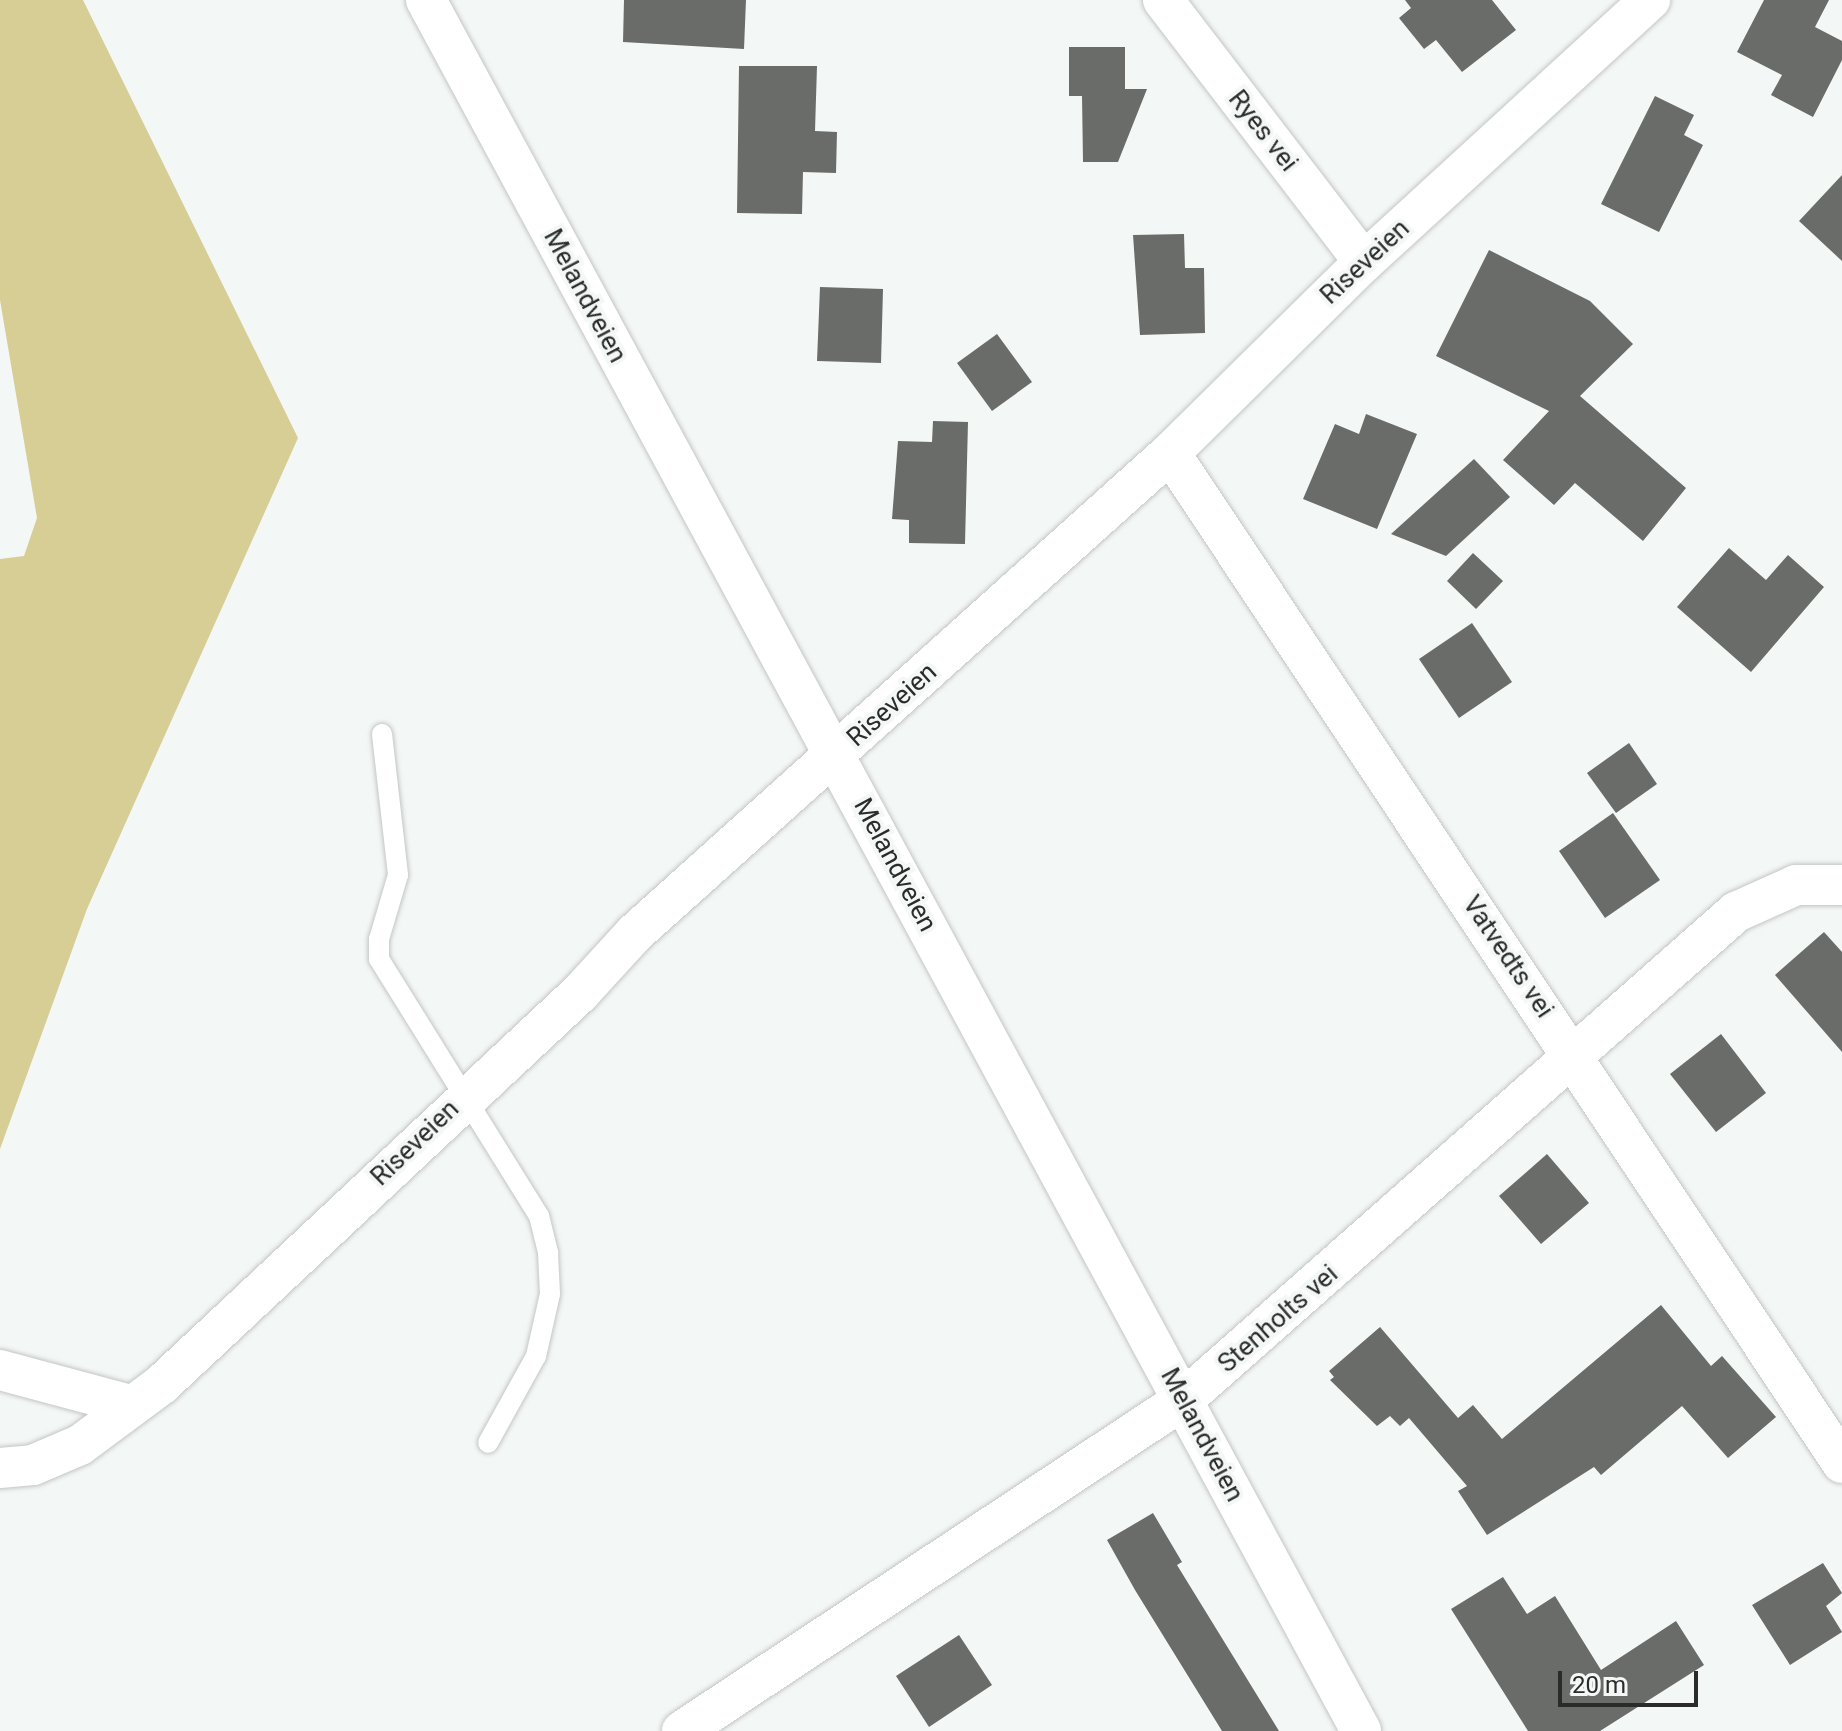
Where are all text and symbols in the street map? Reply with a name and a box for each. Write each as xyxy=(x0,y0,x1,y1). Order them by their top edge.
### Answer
street label: Ryes vei xyxy=(1222,84,1304,178)
street label: Riseveien xyxy=(1314,213,1416,311)
street label: Melandveien xyxy=(537,224,633,368)
street label: Riseveien xyxy=(841,657,943,753)
street label: Melandveien xyxy=(847,793,943,937)
street label: Vatvedts vei xyxy=(1456,890,1560,1024)
street label: Riseveien xyxy=(365,1094,465,1192)
street label: Stenholts vei xyxy=(1212,1259,1344,1379)
street label: Melandveien xyxy=(1154,1363,1250,1507)
scale bar xyxy=(1562,1655,1702,1705)
text: 20 m xyxy=(1572,1671,1626,1699)

